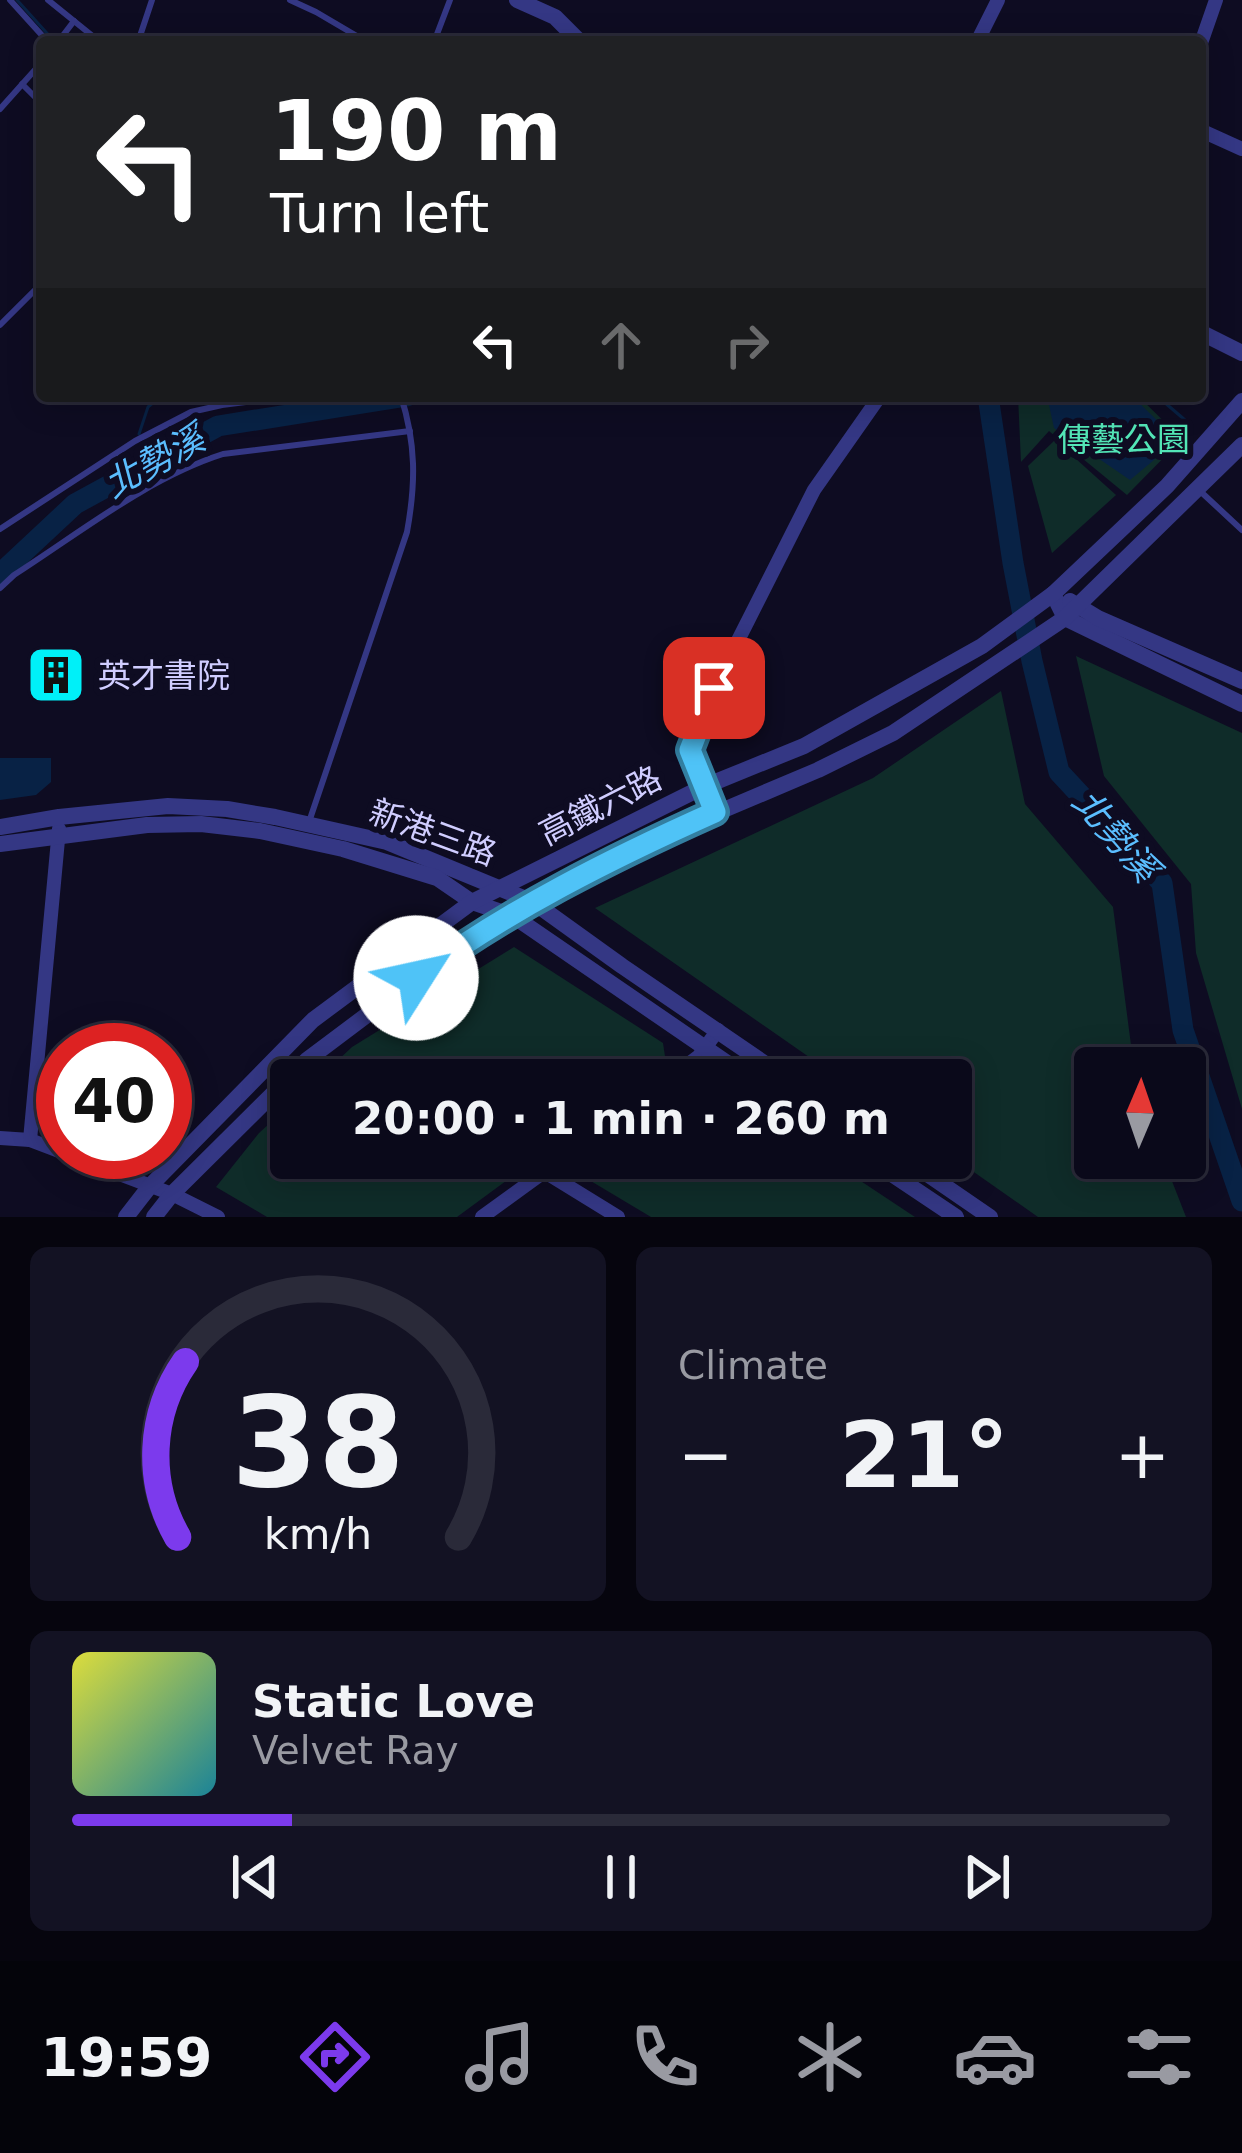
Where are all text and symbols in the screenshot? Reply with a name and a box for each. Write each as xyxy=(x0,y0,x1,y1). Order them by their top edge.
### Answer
text: 190 m xyxy=(270,82,562,180)
icon: left xyxy=(72,84,228,240)
text: Turn left xyxy=(270,182,489,245)
icon: left xyxy=(462,312,528,378)
icon: ahead xyxy=(588,312,654,378)
icon: right xyxy=(714,312,780,378)
water label: 北勢溪 xyxy=(97,415,216,506)
park label: 傳藝公園 xyxy=(1058,420,1190,459)
pin xyxy=(663,637,765,739)
building icon: 英才書院 xyxy=(25,644,87,706)
icon: arrive xyxy=(681,655,747,721)
place label: 英才書院 xyxy=(98,656,230,695)
street label: 高鐵六路 xyxy=(533,758,668,853)
water label: 北勢溪 xyxy=(1065,781,1170,893)
street label: 新港三路 xyxy=(364,792,502,873)
position arrow xyxy=(353,915,479,1041)
speed limit sign: 40 xyxy=(36,1023,192,1179)
north arrow xyxy=(1074,1047,1206,1179)
map controls xyxy=(1074,1047,1206,1179)
text: 20:00 · 1 min · 260 m xyxy=(352,1092,890,1145)
text: Climate xyxy=(678,1343,828,1388)
text: 38 xyxy=(231,1370,405,1515)
text: 21° xyxy=(839,1403,1009,1508)
text: − xyxy=(678,1417,733,1494)
text: + xyxy=(1115,1417,1170,1494)
text: km/h xyxy=(264,1509,372,1559)
text: Static Love xyxy=(252,1675,535,1728)
text: Velvet Ray xyxy=(252,1728,458,1773)
icon: previous xyxy=(222,1844,288,1910)
icon: pause xyxy=(588,1844,654,1910)
icon: next xyxy=(954,1844,1020,1910)
icon: directions xyxy=(293,2015,377,2099)
icon: music xyxy=(458,2015,542,2099)
icon: phone xyxy=(623,2015,707,2099)
icon: climate xyxy=(788,2015,872,2099)
icon: car xyxy=(953,2015,1037,2099)
icon: filters xyxy=(1117,2015,1201,2099)
text: 19:59 xyxy=(40,2026,212,2089)

